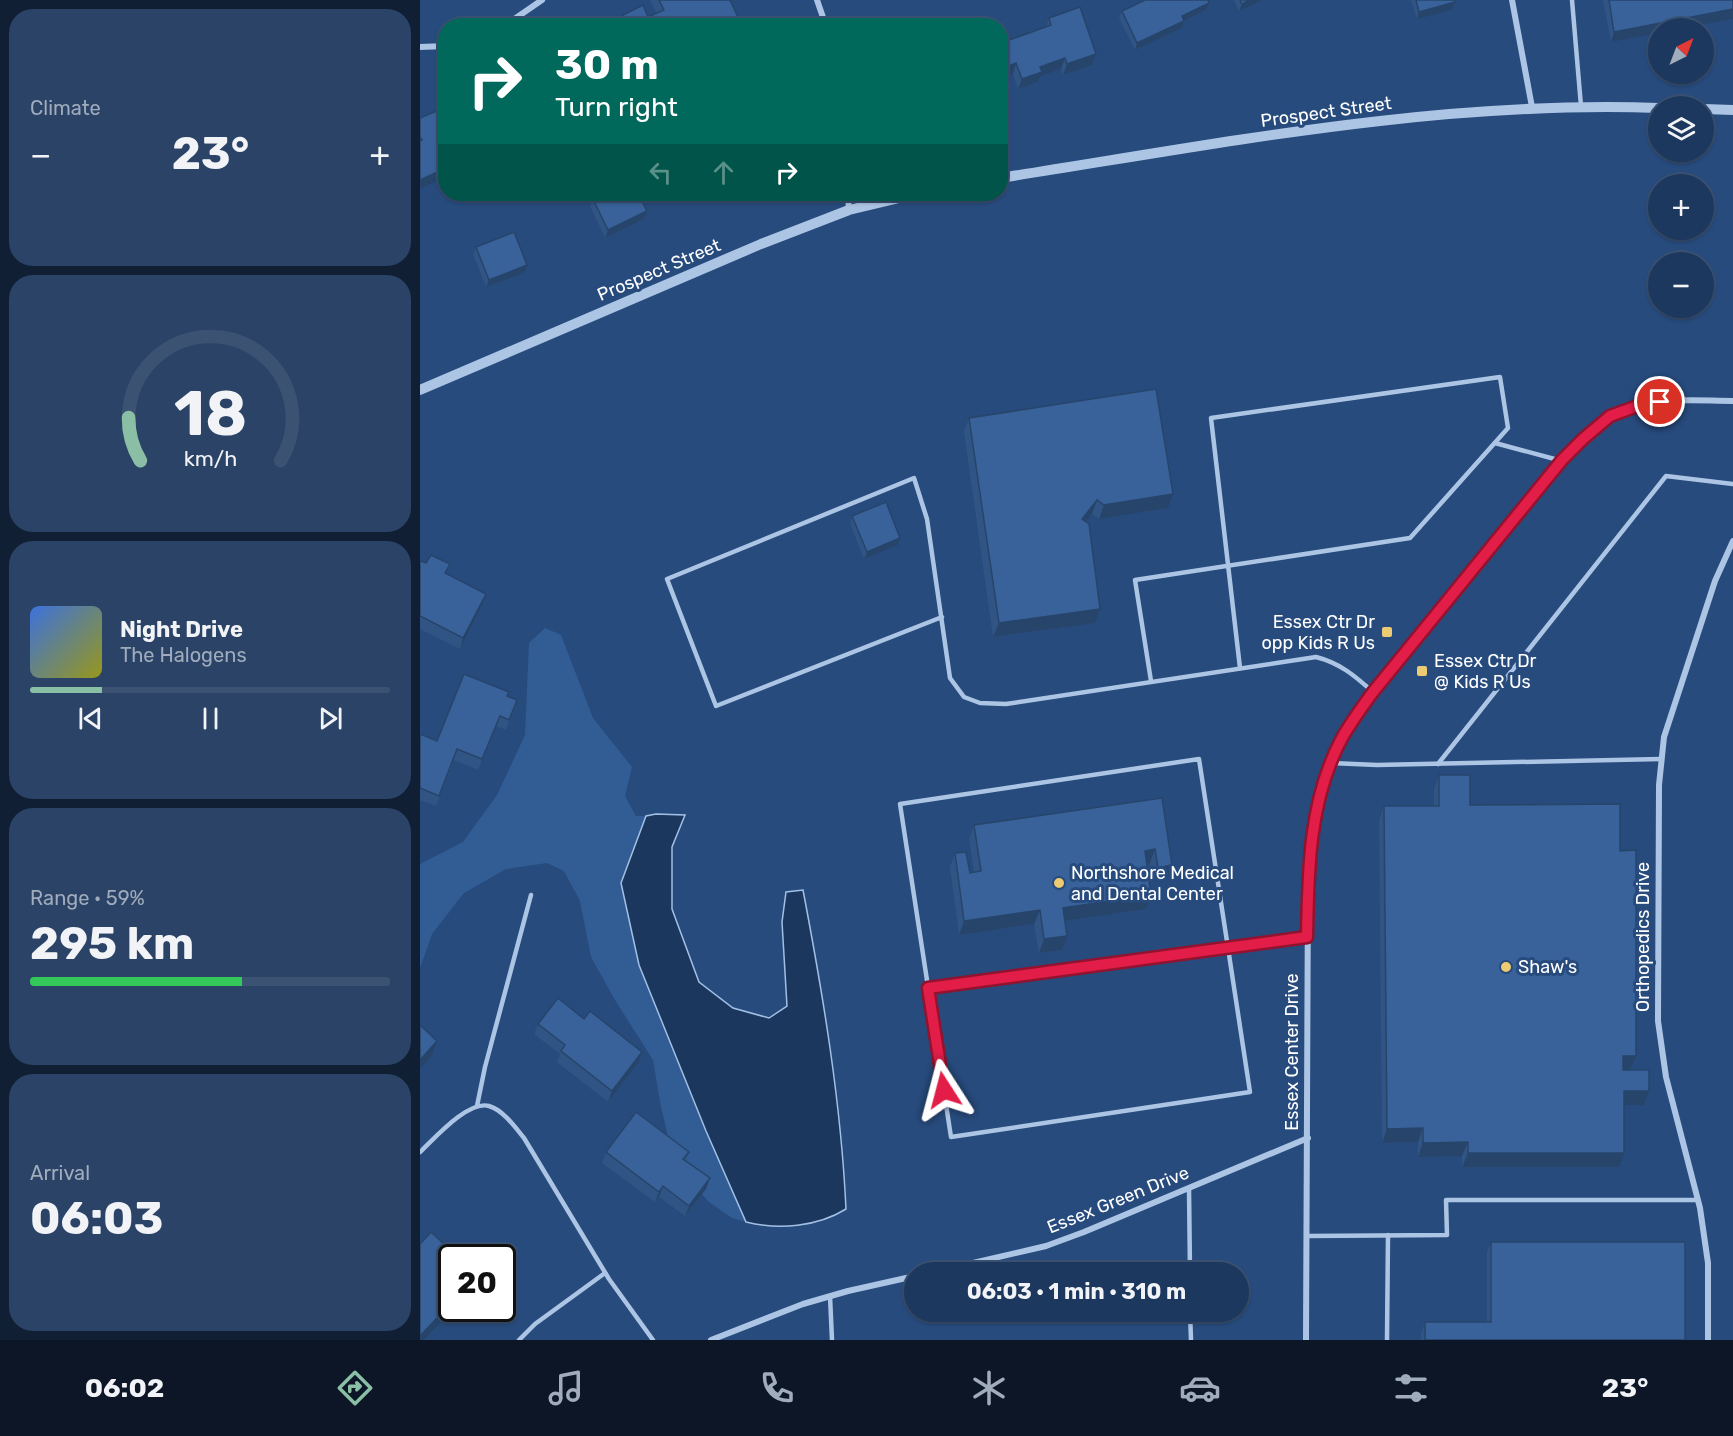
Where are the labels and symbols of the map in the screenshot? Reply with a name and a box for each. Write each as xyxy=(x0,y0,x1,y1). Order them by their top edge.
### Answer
north arrow xyxy=(1648,18,1714,84)
street label: Prospect Street xyxy=(1259,92,1393,132)
street label: Prospect Street xyxy=(594,234,724,306)
pin xyxy=(1634,376,1685,427)
place label: Essex Ctr Dr opp Kids R Us xyxy=(1261,611,1375,654)
marker: Essex Ctr Dr opp Kids R Us xyxy=(1380,625,1394,639)
place label: Essex Ctr Dr @ Kids R Us xyxy=(1434,650,1537,693)
marker: Essex Ctr Dr @ Kids R Us xyxy=(1415,664,1429,678)
place label: Northshore Medical and Dental Center xyxy=(1071,862,1234,905)
street label: Orthopedics Drive xyxy=(1632,862,1654,1012)
marker: Northshore Medical and Dental Center xyxy=(1052,876,1066,890)
place label: Shaw's xyxy=(1518,956,1577,978)
marker: Shaw's xyxy=(1499,960,1513,974)
street label: Essex Center Drive xyxy=(1281,973,1303,1131)
position arrow xyxy=(912,1058,976,1122)
street label: Essex Green Drive xyxy=(1044,1162,1192,1238)
speed limit sign: 20 xyxy=(438,1244,516,1322)

